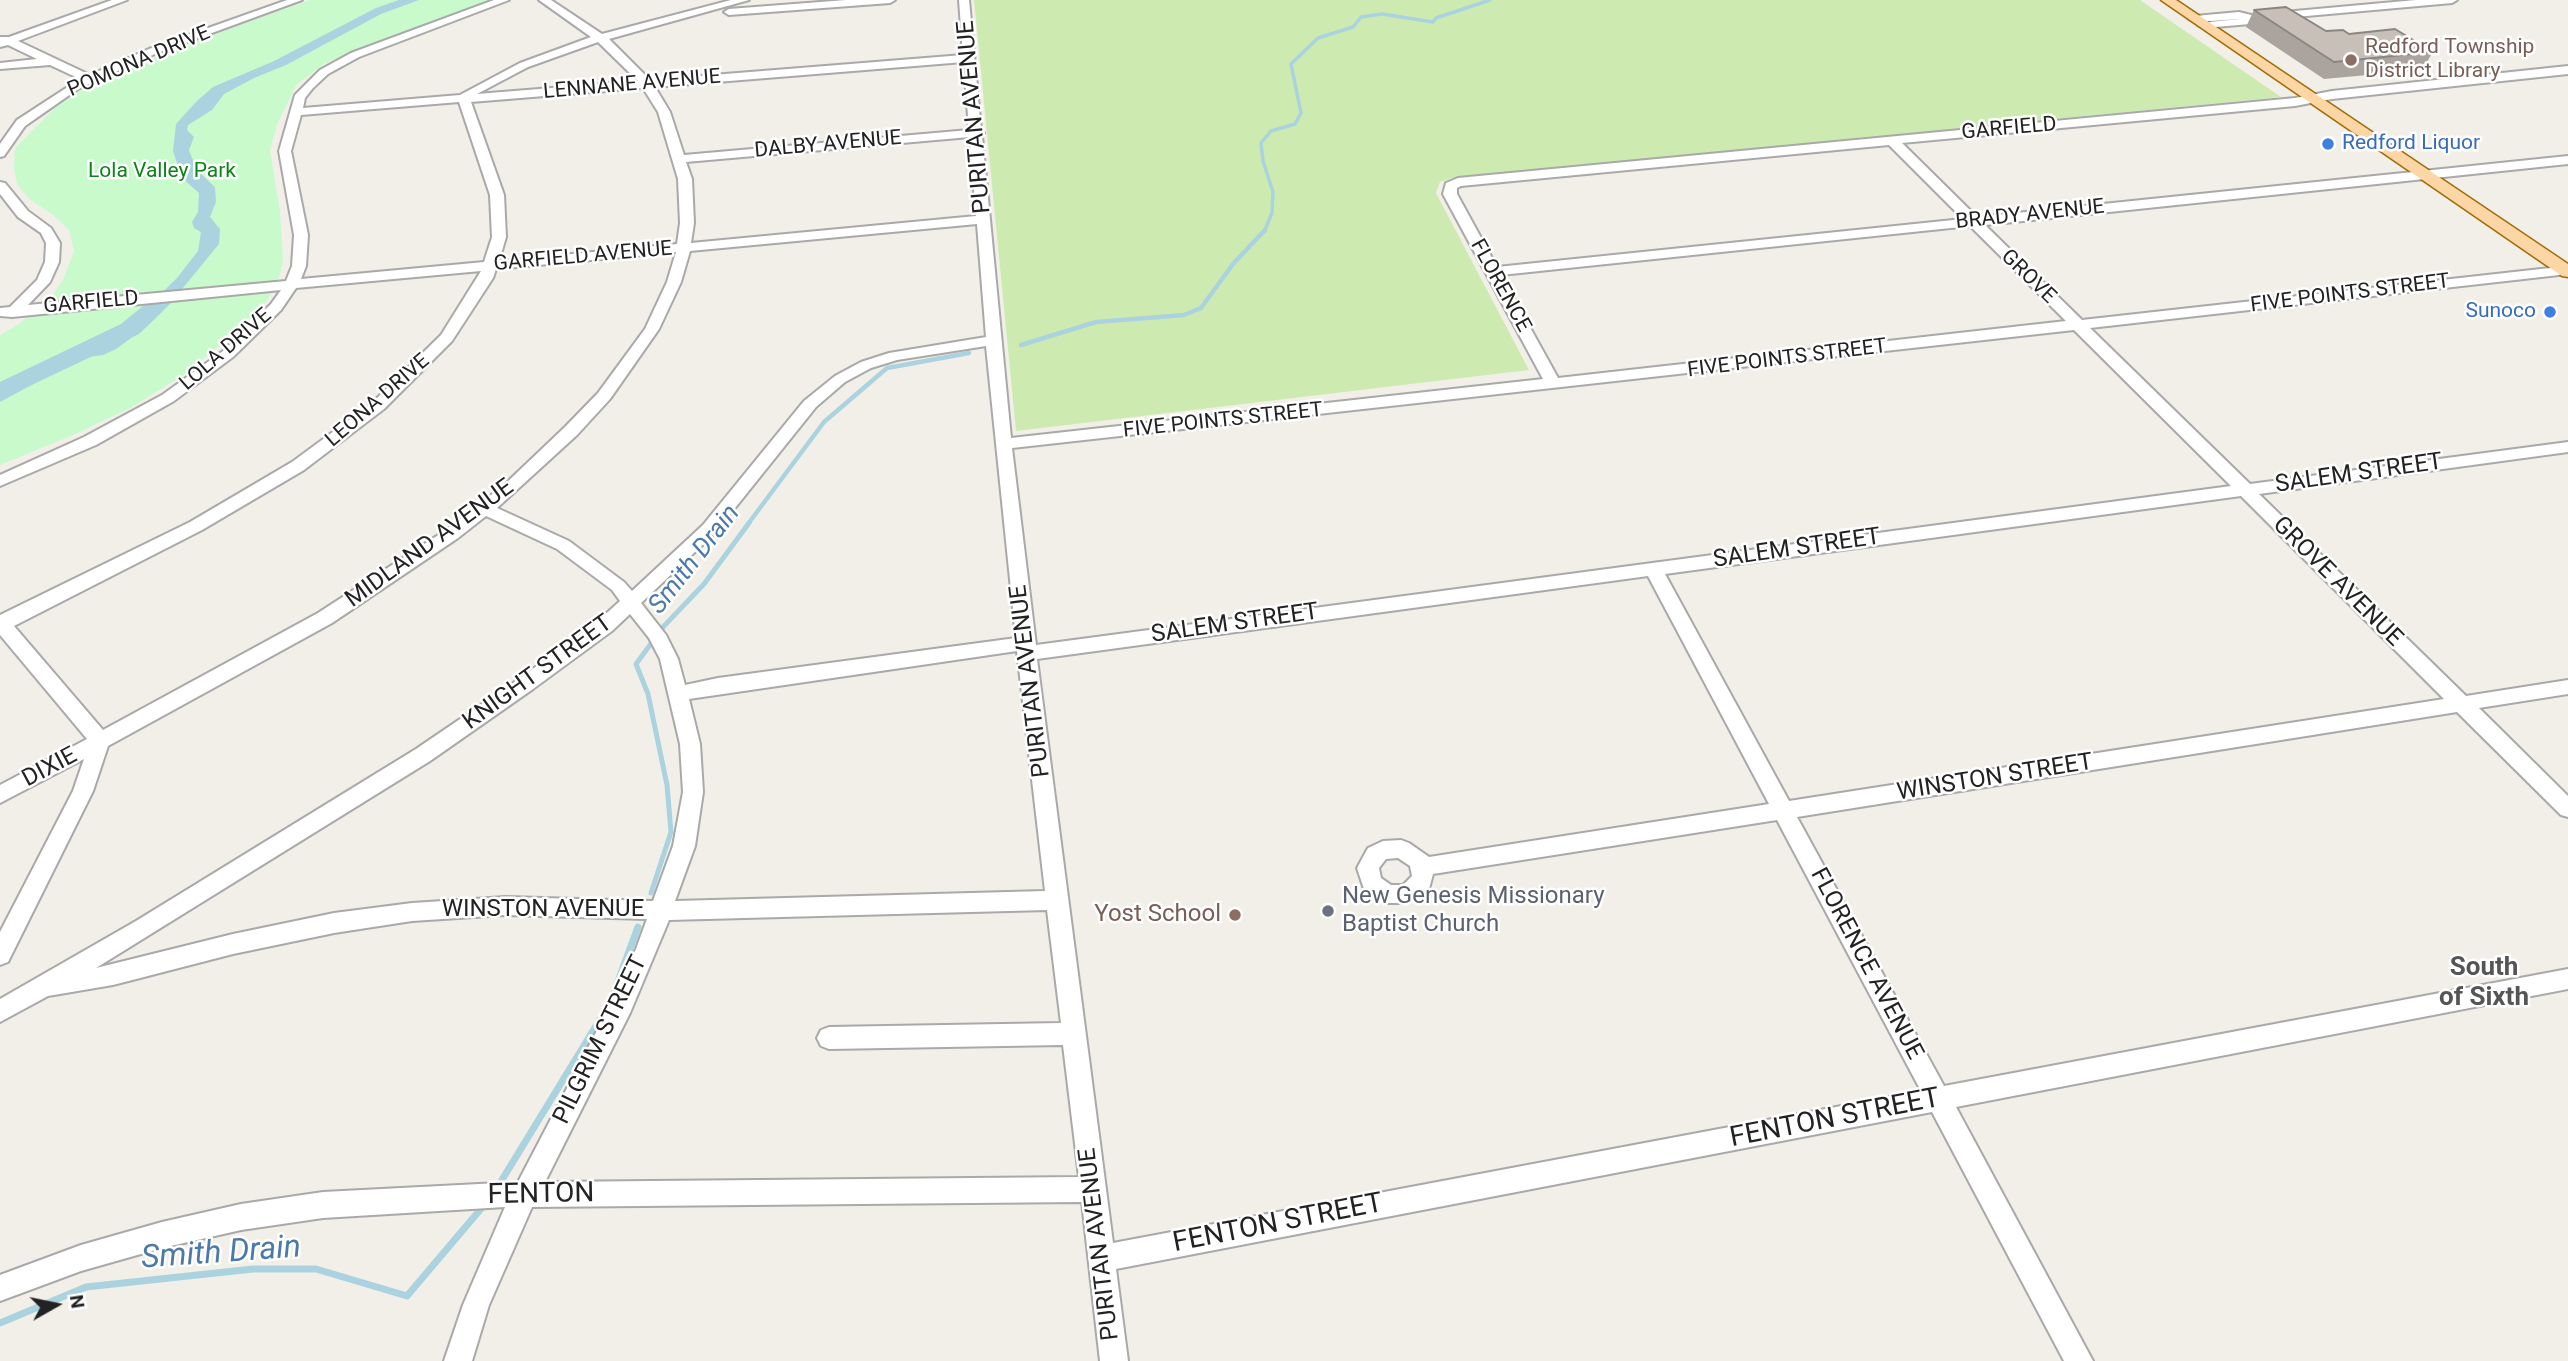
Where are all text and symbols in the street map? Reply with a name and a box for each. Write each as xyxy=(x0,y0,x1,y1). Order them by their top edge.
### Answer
street label: PURITAN AVENUE xyxy=(952,19,998,215)
street label: POMONA DRIVE xyxy=(64,21,214,103)
place label: Redford Township District Library xyxy=(2365,35,2534,85)
marker: Redford Township District Library xyxy=(2343,52,2359,68)
street label: LENNANE AVENUE xyxy=(542,65,722,105)
street label: GARFIELD xyxy=(1960,112,2058,146)
street label: DALBY AVENUE xyxy=(753,126,903,164)
place label: Redford Liquor xyxy=(2342,131,2480,157)
marker: Redford Liquor xyxy=(2320,136,2336,152)
park label: Lola Valley Park xyxy=(88,159,236,185)
street label: BRADY AVENUE xyxy=(1954,195,2106,235)
street label: FLORENCE xyxy=(1464,235,1536,337)
street label: GARFIELD AVENUE xyxy=(493,237,673,277)
street label: GROVE xyxy=(1995,245,2061,309)
street label: FIVE POINTS STREET xyxy=(2249,269,2451,319)
street label: GARFIELD xyxy=(42,286,140,320)
place label: Sunoco xyxy=(2465,299,2536,325)
street label: LOLA DRIVE xyxy=(175,303,277,397)
marker: Sunoco xyxy=(2542,304,2558,320)
street label: FIVE POINTS STREET xyxy=(1686,334,1888,384)
street label: LEONA DRIVE xyxy=(321,349,435,453)
street label: FIVE POINTS STREET xyxy=(1122,398,1324,444)
street label: SALEM STREET xyxy=(2274,448,2444,500)
street label: MIDLAND AVENUE xyxy=(340,473,520,615)
water label: Smith Drain xyxy=(643,499,747,621)
street label: GROVE AVENUE xyxy=(2266,511,2408,653)
street label: SALEM STREET xyxy=(1712,523,1882,575)
street label: PURITAN AVENUE xyxy=(1005,583,1057,779)
street label: SALEM STREET xyxy=(1150,598,1320,650)
street label: KNIGHT STREET xyxy=(458,609,618,737)
street label: DIXIE xyxy=(18,742,82,794)
street label: WINSTON STREET xyxy=(1895,748,2095,808)
street label: FLORENCE AVENUE xyxy=(1803,863,1929,1065)
place label: New Genesis Missionary Baptist Church xyxy=(1342,883,1605,939)
street label: WINSTON AVENUE xyxy=(442,896,644,924)
place label: Yost School xyxy=(1094,901,1221,929)
marker: New Genesis Missionary Baptist Church xyxy=(1320,903,1336,919)
marker: Yost School xyxy=(1227,907,1243,923)
street label: PILGRIM STREET xyxy=(548,951,654,1129)
district label: South of Sixth xyxy=(2439,952,2529,1014)
street label: FENTON STREET xyxy=(1727,1082,1943,1156)
street label: PURITAN AVENUE xyxy=(1074,1146,1126,1342)
street label: FENTON xyxy=(487,1177,595,1213)
street label: FENTON STREET xyxy=(1170,1187,1386,1261)
water label: Smith Drain xyxy=(140,1229,302,1279)
north arrow xyxy=(21,1270,91,1340)
text: N xyxy=(65,1293,90,1310)

